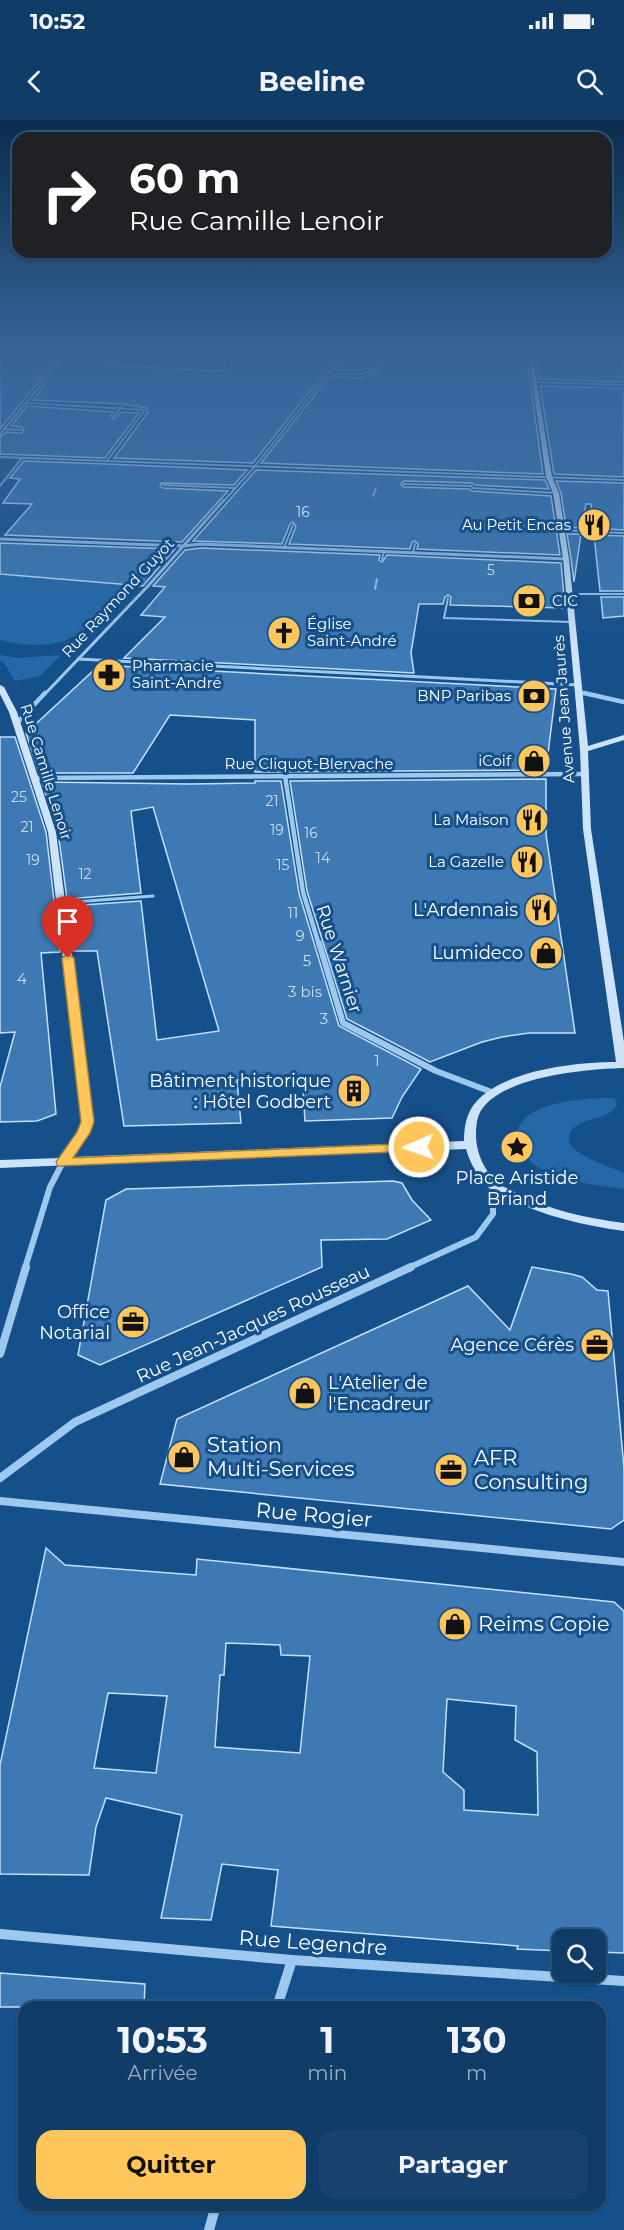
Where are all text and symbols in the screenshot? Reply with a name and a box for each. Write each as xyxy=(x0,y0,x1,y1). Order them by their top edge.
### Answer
text: 10:52 xyxy=(30,8,85,35)
icon: back xyxy=(18,65,51,98)
text: Beeline xyxy=(259,65,365,98)
icon: search xyxy=(573,65,606,98)
text: 60 m xyxy=(129,152,240,204)
icon: right xyxy=(30,156,108,234)
text: Rue Camille Lenoir xyxy=(129,204,384,237)
house number: 16 xyxy=(296,503,310,521)
restaurant icon: Au Petit Encas xyxy=(576,507,612,543)
place label: Au Petit Encas xyxy=(462,515,571,534)
street label: Rue Raymond Guyot xyxy=(58,534,178,661)
house number: 5 xyxy=(487,561,495,579)
bank icon: CIC xyxy=(511,583,547,619)
place label: CIC xyxy=(552,591,578,610)
place label: Église Saint-André xyxy=(307,614,397,650)
church icon: Église Saint-André xyxy=(266,615,302,651)
street label: Avenue Jean Jaurès xyxy=(549,634,578,784)
place label: Pharmacie Saint-André xyxy=(132,656,222,692)
pharmacy icon: Pharmacie Saint-André xyxy=(91,657,127,693)
bank icon: BNP Paribas xyxy=(516,678,552,714)
place label: BNP Paribas xyxy=(417,686,511,705)
street label: Rue Camille Lenoir xyxy=(17,701,76,842)
shop icon: iCoif xyxy=(516,743,552,779)
place label: iCoif xyxy=(478,751,512,770)
street label: Rue Cliquot-Blervache xyxy=(225,754,393,773)
house number: 25 xyxy=(11,788,27,806)
house number: 21 xyxy=(265,792,279,810)
restaurant icon: La Maison xyxy=(514,802,550,838)
place label: La Maison xyxy=(433,810,509,829)
house number: 21 xyxy=(20,818,34,836)
house number: 19 xyxy=(270,821,284,839)
house number: 16 xyxy=(304,824,318,842)
restaurant icon: La Gazelle xyxy=(509,844,545,880)
house number: 14 xyxy=(316,849,331,867)
house number: 19 xyxy=(26,851,40,869)
place label: La Gazelle xyxy=(428,852,504,871)
house number: 15 xyxy=(277,856,290,874)
house number: 12 xyxy=(78,865,92,883)
restaurant icon: L'Ardennais xyxy=(523,892,559,928)
pin xyxy=(42,896,93,958)
place label: L'Ardennais xyxy=(413,899,518,921)
street label: Rue Warnier xyxy=(311,902,367,1016)
house number: 11 xyxy=(288,903,298,922)
icon: arrive xyxy=(51,905,84,938)
house number: 9 xyxy=(295,926,305,945)
shop icon: Lumideco xyxy=(528,935,564,971)
place label: Lumideco xyxy=(432,942,523,964)
house number: 5 xyxy=(303,951,311,970)
house number: 4 xyxy=(17,969,27,988)
house number: 3 bis xyxy=(288,982,322,1001)
house number: 3 xyxy=(320,1009,328,1028)
house number: 1 xyxy=(374,1051,380,1070)
place label: Bâtiment historique : Hôtel Godbert xyxy=(149,1070,331,1113)
building icon: Bâtiment historique : Hôtel Godbert xyxy=(336,1073,372,1109)
position arrow xyxy=(387,1115,451,1179)
place icon: Place Aristide Briand xyxy=(499,1129,535,1165)
place label: Place Aristide Briand xyxy=(456,1167,579,1210)
street label: Rue Jean-Jacques Rousseau xyxy=(133,1260,373,1388)
place label: Office Notarial xyxy=(39,1301,110,1344)
office icon: Office Notarial xyxy=(115,1304,151,1340)
office icon: Agence Cérès xyxy=(579,1327,615,1363)
place label: Agence Cérès xyxy=(450,1334,574,1356)
place label: L'Atelier de l'Encadreur xyxy=(328,1372,431,1415)
shop icon: L'Atelier de l'Encadreur xyxy=(287,1375,323,1411)
place label: Station Multi-Services xyxy=(207,1432,354,1481)
shop icon: Station Multi-Services xyxy=(166,1439,202,1475)
place label: AFR Consulting xyxy=(474,1445,588,1494)
office icon: AFR Consulting xyxy=(433,1452,469,1488)
street label: Rue Rogier xyxy=(255,1497,373,1532)
shop icon: Reims Copie xyxy=(437,1606,473,1642)
place label: Reims Copie xyxy=(478,1611,610,1636)
street label: Rue Legendre xyxy=(238,1925,388,1960)
map controls xyxy=(552,1929,606,1983)
button: search xyxy=(552,1929,606,1983)
text: 10:53 xyxy=(117,2018,208,2062)
text: 1 xyxy=(320,2018,334,2062)
text: 130 xyxy=(447,2018,507,2062)
text: Arrivée xyxy=(128,2061,198,2085)
text: min xyxy=(307,2061,347,2085)
text: m xyxy=(466,2061,487,2085)
button: Quitter xyxy=(36,2130,306,2199)
button: Partager xyxy=(318,2130,588,2199)

